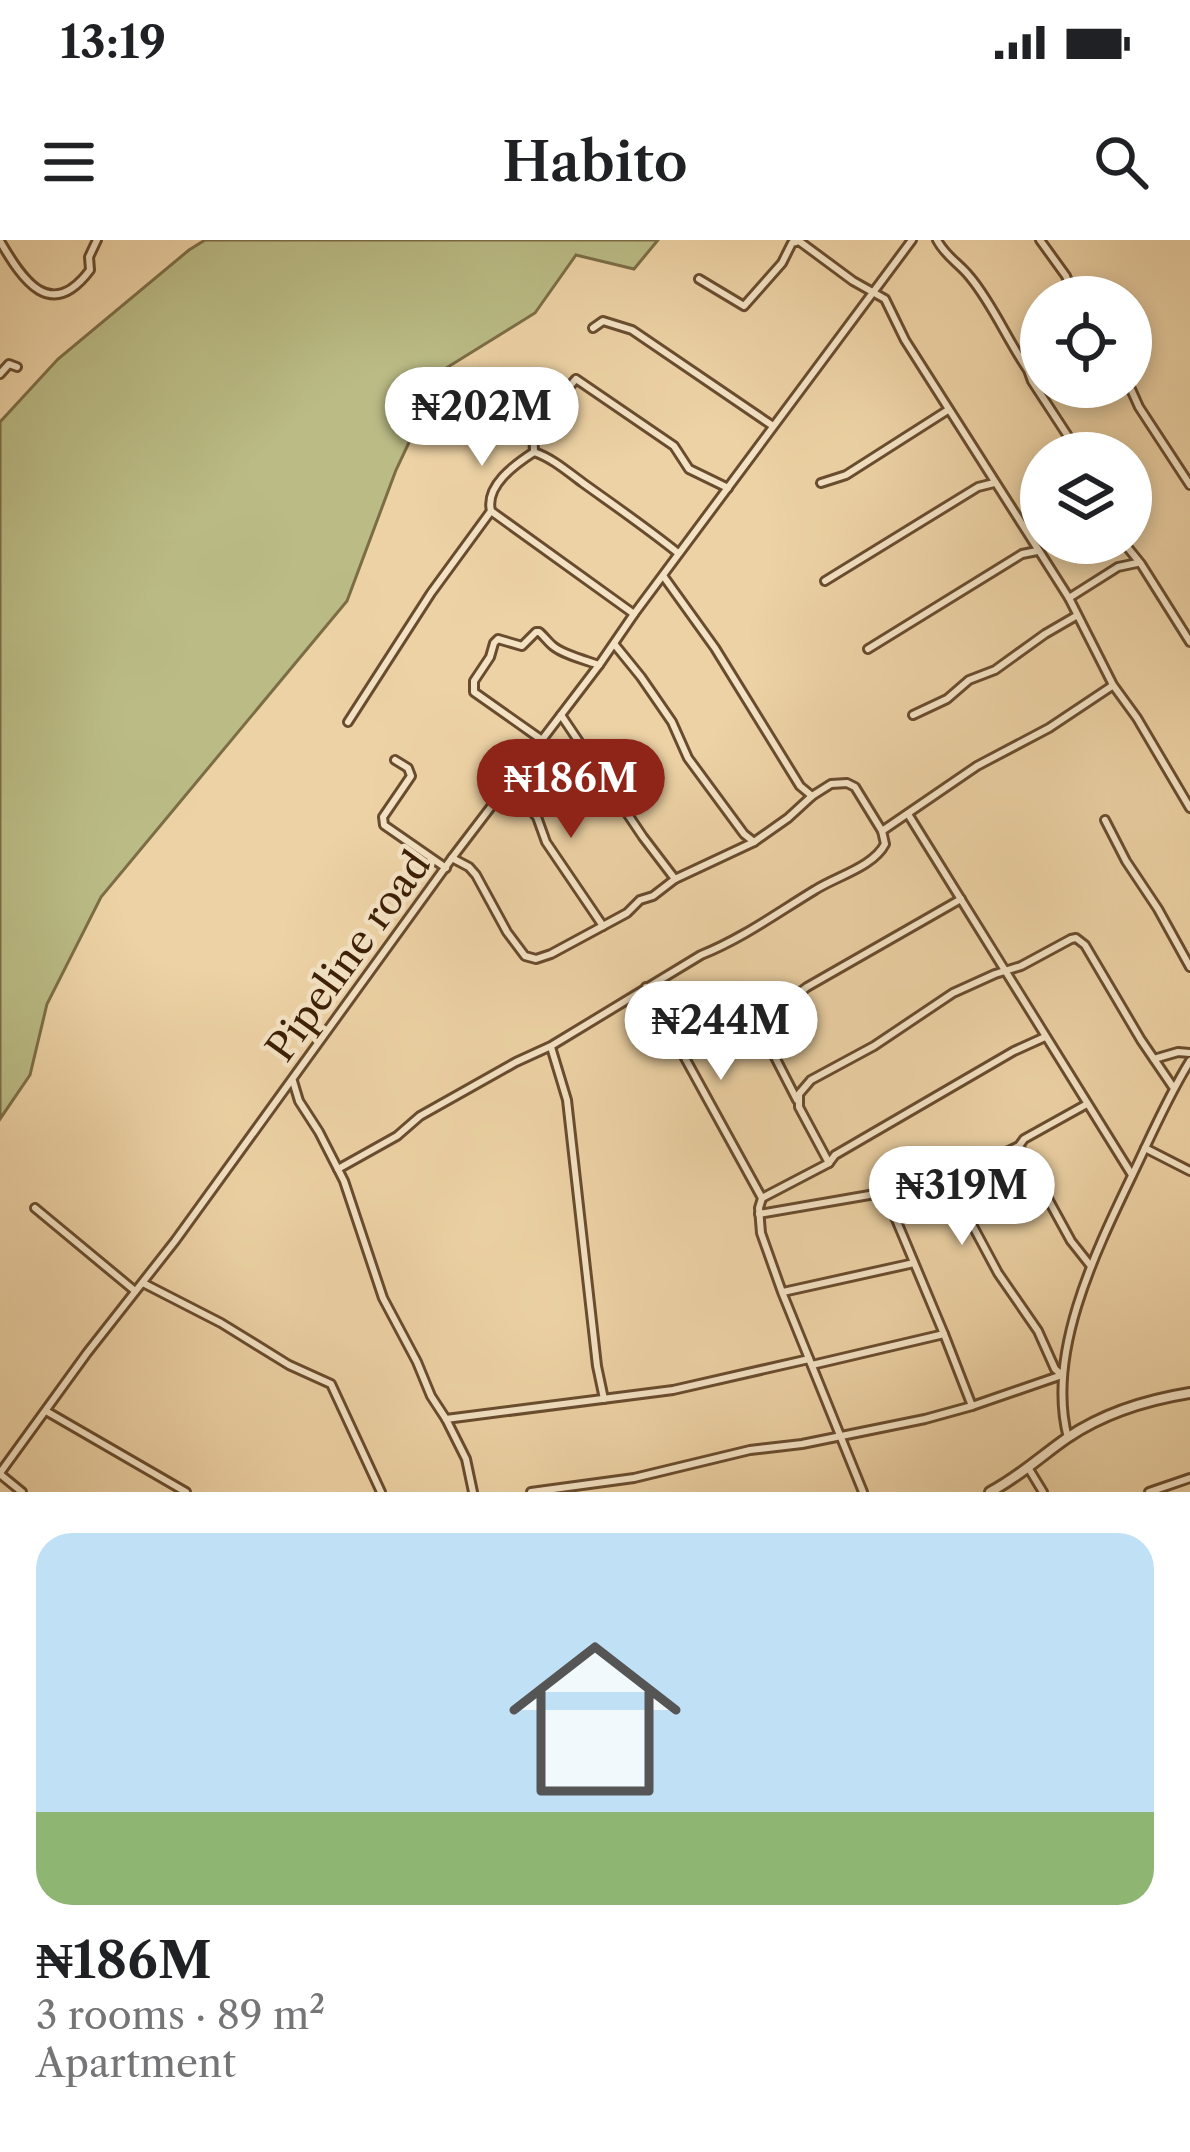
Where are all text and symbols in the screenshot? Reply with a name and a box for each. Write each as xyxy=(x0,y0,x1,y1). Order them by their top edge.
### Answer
text: 13:19 xyxy=(60,14,166,70)
icon: menu xyxy=(36,129,102,195)
text: Habito xyxy=(502,129,688,195)
icon: search xyxy=(1088,129,1154,195)
map controls xyxy=(1020,276,1152,564)
button: locate xyxy=(1020,276,1152,408)
pin: ₦202M xyxy=(398,367,566,469)
text: ₦202M xyxy=(412,382,552,430)
button: layers xyxy=(1020,432,1152,564)
pin: ₦186M xyxy=(487,739,655,841)
text: ₦186M xyxy=(504,754,638,802)
street label: Pipeline road xyxy=(256,842,440,1070)
pin: ₦244M xyxy=(637,981,805,1083)
text: ₦244M xyxy=(652,996,790,1044)
pin: ₦319M xyxy=(878,1146,1046,1248)
text: ₦319M xyxy=(896,1161,1028,1209)
icon: home xyxy=(487,1611,703,1827)
text: ₦186M xyxy=(36,1929,212,1991)
text: 3 rooms · 89 m² xyxy=(36,1991,325,2039)
text: Apartment xyxy=(36,2039,236,2087)

